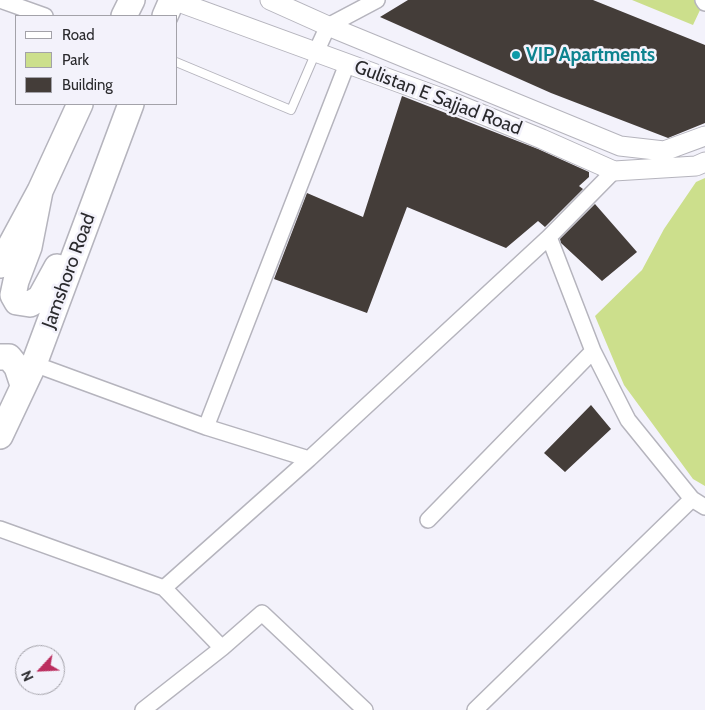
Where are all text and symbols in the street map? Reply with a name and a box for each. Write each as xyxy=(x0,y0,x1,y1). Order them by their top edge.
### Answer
legend xyxy=(15,15,178,105)
text: Road xyxy=(62,26,95,44)
place label: VIP Apartments xyxy=(526,44,655,66)
marker: VIP Apartments xyxy=(510,49,522,61)
text: Park xyxy=(62,51,89,69)
street label: Gulistan E Sajjad Road xyxy=(351,56,525,140)
text: Building xyxy=(62,76,113,94)
street label: Jamshoro Road xyxy=(38,210,100,332)
north arrow xyxy=(15,645,65,695)
text: N xyxy=(17,668,38,684)

